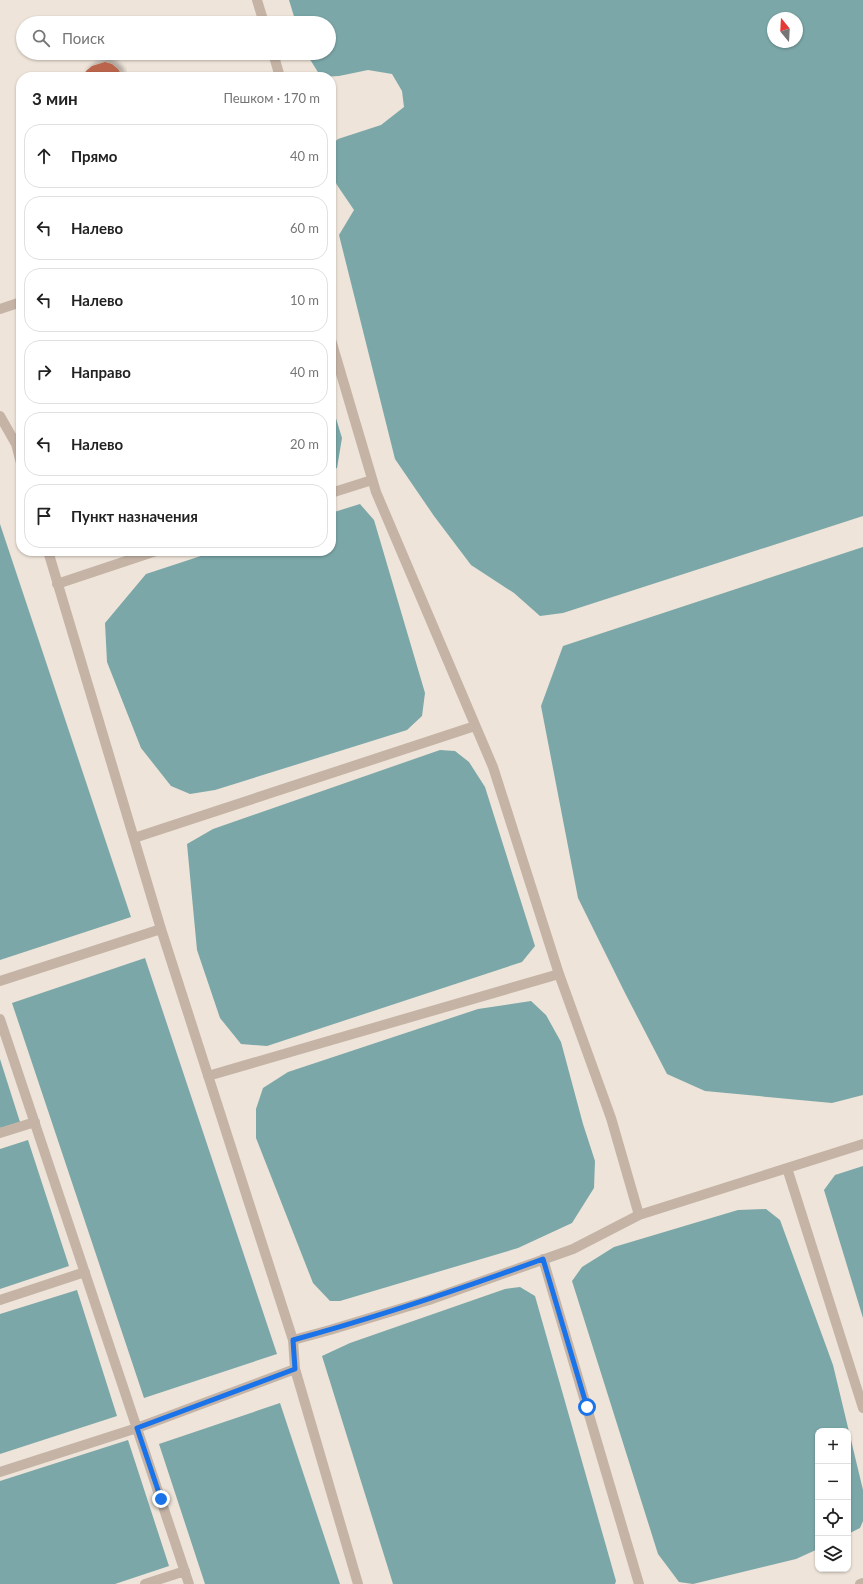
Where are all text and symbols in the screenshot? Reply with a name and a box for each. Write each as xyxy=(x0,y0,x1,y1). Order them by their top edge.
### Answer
north arrow xyxy=(767,12,803,48)
search box xyxy=(16,16,336,60)
icon: search xyxy=(30,27,52,49)
text: Поиск xyxy=(62,29,105,47)
text: 3 мин xyxy=(32,88,78,109)
text: Пешком · 170 m xyxy=(223,90,320,106)
icon: ahead xyxy=(33,145,55,167)
text: Прямо xyxy=(71,147,117,165)
text: 40 m xyxy=(290,148,319,164)
icon: left xyxy=(33,217,55,239)
text: Налево xyxy=(71,219,123,237)
text: 60 m xyxy=(290,220,319,236)
icon: left xyxy=(33,289,55,311)
text: Налево xyxy=(71,291,123,309)
text: 10 m xyxy=(290,292,319,308)
icon: right xyxy=(33,361,55,383)
text: Направо xyxy=(71,363,131,381)
text: 40 m xyxy=(290,364,319,380)
icon: left xyxy=(33,433,55,455)
text: Налево xyxy=(71,435,123,453)
text: 20 m xyxy=(290,436,319,452)
icon: arrive xyxy=(33,505,55,527)
text: Пункт назначения xyxy=(71,507,198,525)
route start xyxy=(578,1398,596,1416)
map controls xyxy=(815,1428,851,1572)
button: + xyxy=(815,1428,851,1464)
button: − xyxy=(815,1464,851,1500)
route end xyxy=(152,1490,170,1508)
button: locate xyxy=(815,1500,851,1536)
button: layers xyxy=(815,1536,851,1572)

